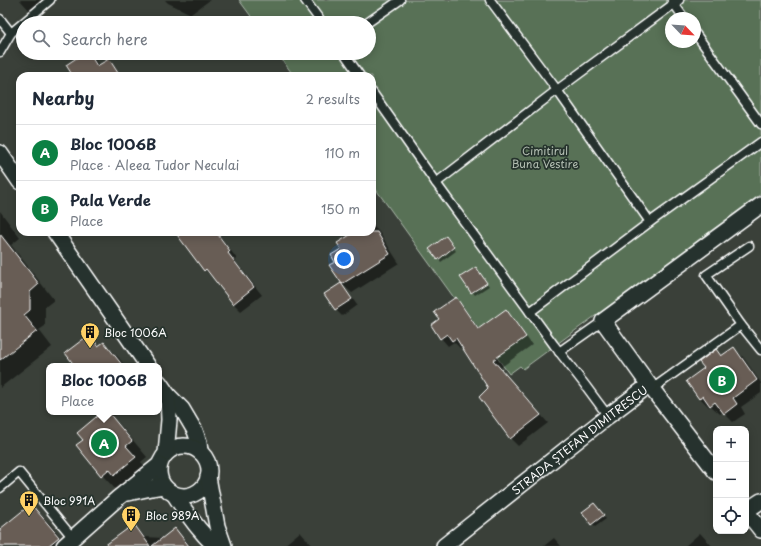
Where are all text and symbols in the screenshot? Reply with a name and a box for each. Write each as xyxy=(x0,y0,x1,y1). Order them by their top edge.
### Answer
north arrow xyxy=(665,12,701,48)
search box xyxy=(16,16,376,60)
icon: search xyxy=(30,27,52,49)
text: Search here xyxy=(62,27,148,50)
text: Nearby xyxy=(32,85,94,111)
text: 2 results xyxy=(306,89,360,108)
text: Bloc 1006B xyxy=(70,132,156,155)
park label: Cimitirul Buna Vestire xyxy=(512,142,578,172)
text: A xyxy=(40,143,50,162)
text: 110 m xyxy=(325,143,360,162)
text: Place · Aleea Tudor Neculai xyxy=(70,155,239,174)
text: Pala Verde xyxy=(70,188,151,211)
text: B xyxy=(41,199,49,218)
text: 150 m xyxy=(321,199,360,218)
text: Place xyxy=(70,211,103,230)
your location xyxy=(334,249,354,269)
building icon: Bloc 1006A xyxy=(79,321,101,349)
place label: Bloc 1006A xyxy=(104,324,167,341)
popup xyxy=(46,363,162,415)
pin: B xyxy=(709,365,735,395)
text: Bloc 1006B xyxy=(61,368,147,391)
street label: STRADA ȘTEFAN DIMITRESCU xyxy=(507,381,651,498)
text: Place xyxy=(61,391,94,410)
map controls xyxy=(713,426,749,534)
button: + xyxy=(713,426,749,462)
pin: A xyxy=(91,428,117,458)
button: − xyxy=(713,462,749,498)
building icon: Bloc 991A xyxy=(18,489,40,517)
place label: Bloc 991A xyxy=(43,492,95,509)
button: locate xyxy=(713,498,749,534)
building icon: Bloc 989A xyxy=(120,504,142,532)
place label: Bloc 989A xyxy=(145,507,200,524)

